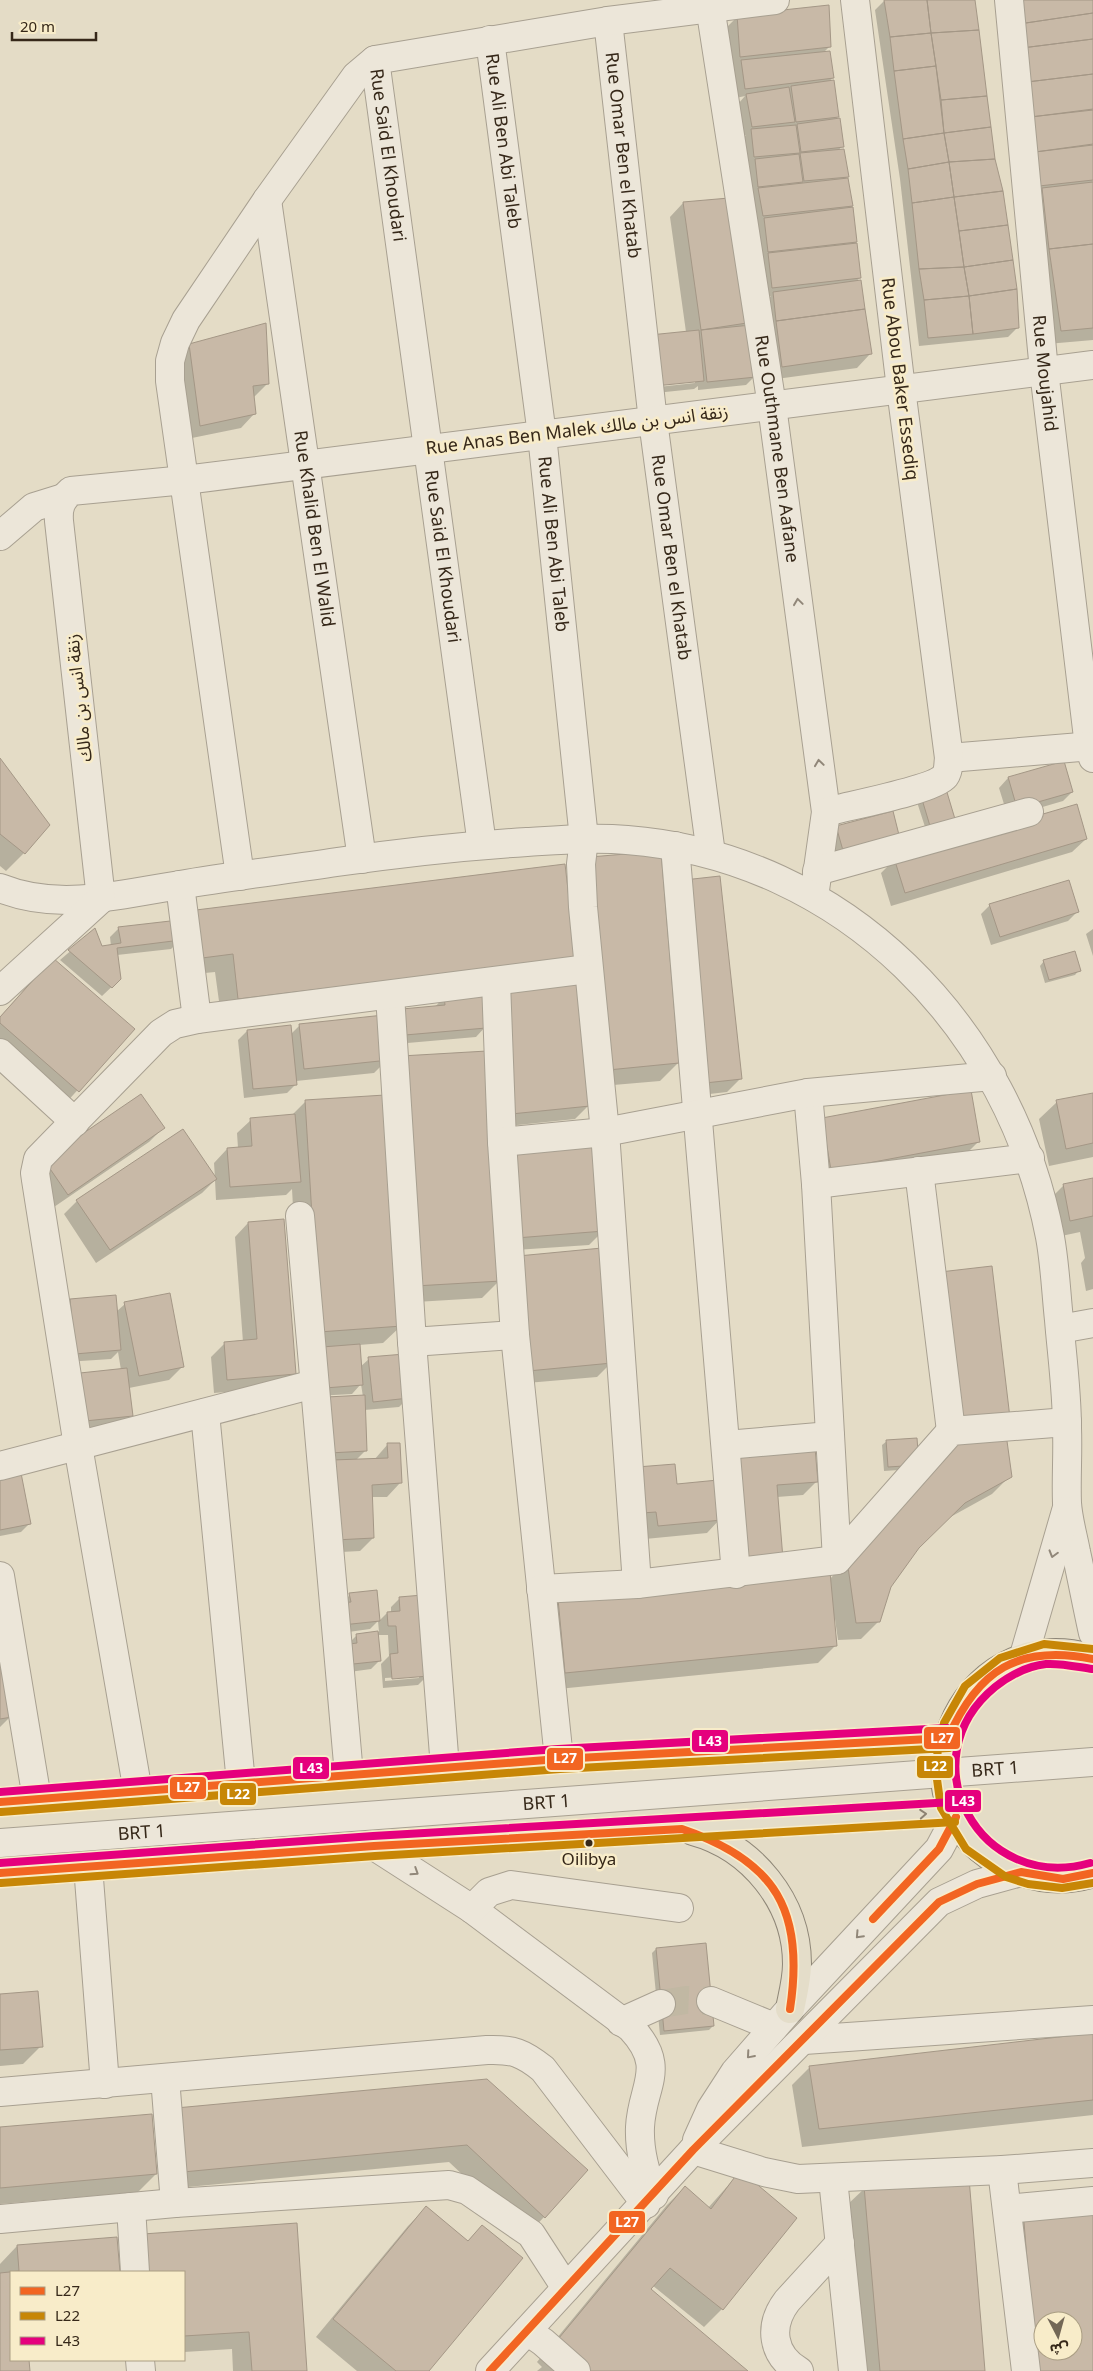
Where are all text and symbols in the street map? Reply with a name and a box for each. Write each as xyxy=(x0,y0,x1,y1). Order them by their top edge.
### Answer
scale bar xyxy=(12,10,96,42)
text: 20 m xyxy=(20,11,55,43)
street label: Rue Omar Ben el Khatab xyxy=(593,50,654,260)
street label: Rue Ali Ben Abi Taleb xyxy=(473,51,534,231)
street label: Rue Said El Khoudari xyxy=(357,66,419,244)
street label: Rue Abou Baker Essediq xyxy=(869,275,931,483)
street label: Rue Moujahid xyxy=(1020,313,1070,434)
street label: Rue Outhmane Ben Aafane xyxy=(742,332,812,565)
street label: Rue Anas Ben Malek زنقة انس بن مالك xyxy=(423,393,731,467)
street label: Rue Khalid Ben El Walid xyxy=(281,428,347,630)
street label: Rue Omar Ben el Khatab xyxy=(639,452,704,663)
street label: Rue Ali Ben Abi Taleb xyxy=(525,454,581,634)
street label: Rue Said El Khoudari xyxy=(412,467,473,645)
one-way arrow xyxy=(793,598,803,607)
street label: زنقة انس بن مالك xyxy=(53,632,105,764)
one-way arrow xyxy=(814,759,825,767)
one-way arrow xyxy=(1049,1549,1059,1557)
text: L27 xyxy=(930,1724,954,1753)
line badge: L27 xyxy=(923,1726,961,1750)
text: L43 xyxy=(698,1727,722,1756)
line badge: L43 xyxy=(691,1729,729,1753)
text: L27 xyxy=(553,1744,577,1773)
line badge: L27 xyxy=(546,1747,584,1771)
street label: BRT 1 xyxy=(970,1749,1021,1790)
text: L22 xyxy=(923,1752,947,1781)
text: L43 xyxy=(299,1754,323,1783)
line badge: L22 xyxy=(916,1755,954,1779)
line badge: L43 xyxy=(292,1756,330,1780)
text: L27 xyxy=(176,1773,200,1802)
line badge: L27 xyxy=(169,1776,207,1800)
text: L22 xyxy=(226,1780,250,1809)
line badge: L22 xyxy=(219,1782,257,1806)
street label: BRT 1 xyxy=(521,1782,572,1823)
text: L43 xyxy=(951,1787,975,1816)
line badge: L43 xyxy=(944,1789,982,1813)
one-way arrow xyxy=(919,1809,927,1820)
street label: BRT 1 xyxy=(116,1812,167,1853)
marker: Oilibya xyxy=(584,1838,594,1848)
place label: Oilibya xyxy=(562,1842,616,1878)
one-way arrow xyxy=(409,1866,418,1875)
one-way arrow xyxy=(856,1929,865,1938)
one-way arrow xyxy=(747,2049,755,2058)
text: L27 xyxy=(615,2208,639,2237)
line badge: L27 xyxy=(608,2210,646,2234)
legend xyxy=(10,2271,185,2361)
text: L27 xyxy=(55,2275,80,2307)
text: L22 xyxy=(55,2300,80,2332)
north arrow xyxy=(1033,2311,1083,2361)
text: L43 xyxy=(55,2325,80,2357)
text: ش xyxy=(1048,2333,1070,2364)

